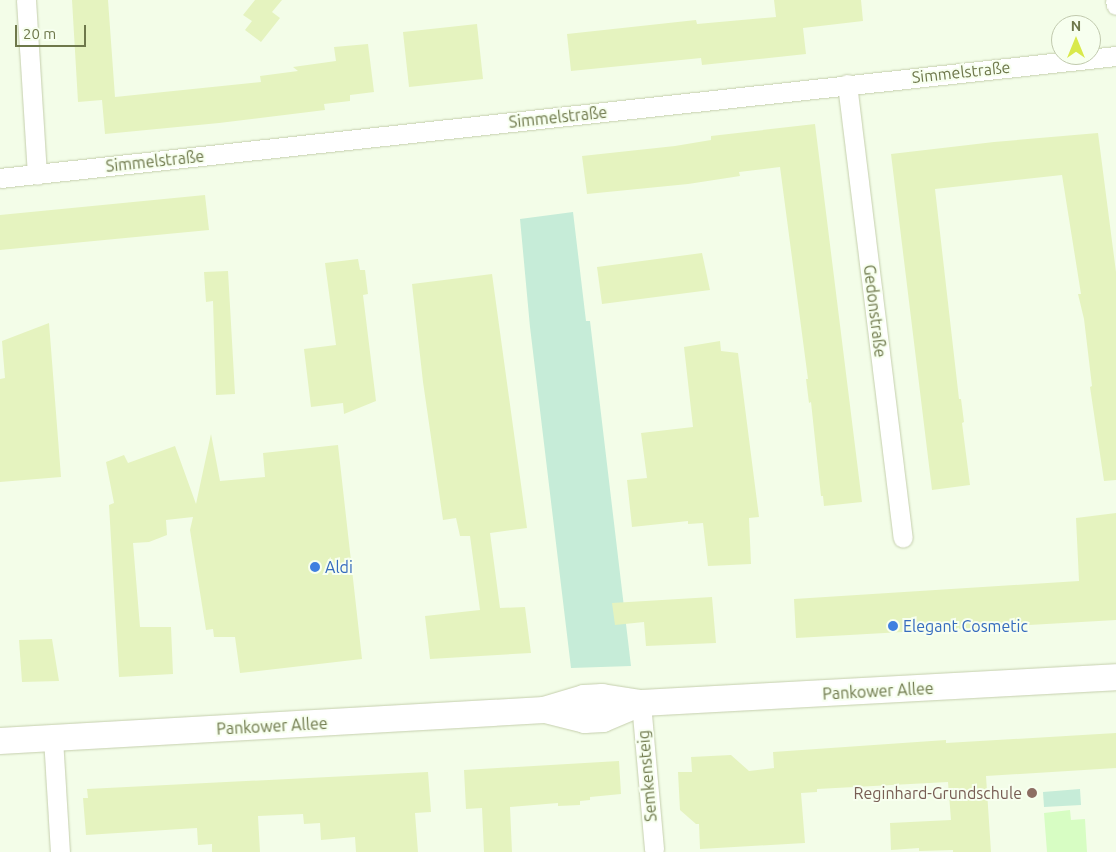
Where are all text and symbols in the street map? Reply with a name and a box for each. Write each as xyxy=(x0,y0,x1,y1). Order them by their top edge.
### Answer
scale bar xyxy=(18,15,89,47)
north arrow xyxy=(1051,15,1101,65)
text: N xyxy=(1071,18,1081,34)
text: 20 m xyxy=(23,25,56,42)
street label: Simmelstraße xyxy=(911,57,1011,87)
street label: Simmelstraße xyxy=(508,102,608,132)
street label: Simmelstraße xyxy=(105,146,205,176)
street label: Gedonstraße xyxy=(860,264,890,358)
place label: Aldi xyxy=(325,557,353,577)
marker: Aldi xyxy=(309,561,321,573)
place label: Elegant Cosmetic xyxy=(903,616,1028,636)
marker: Elegant Cosmetic xyxy=(887,620,899,632)
street label: Pankower Allee xyxy=(822,679,934,703)
street label: Pankower Allee xyxy=(216,714,328,738)
street label: Semkensteig xyxy=(633,729,661,823)
place label: Reginhard-Grundschule xyxy=(854,783,1022,803)
marker: Reginhard-Grundschule xyxy=(1026,787,1038,799)

